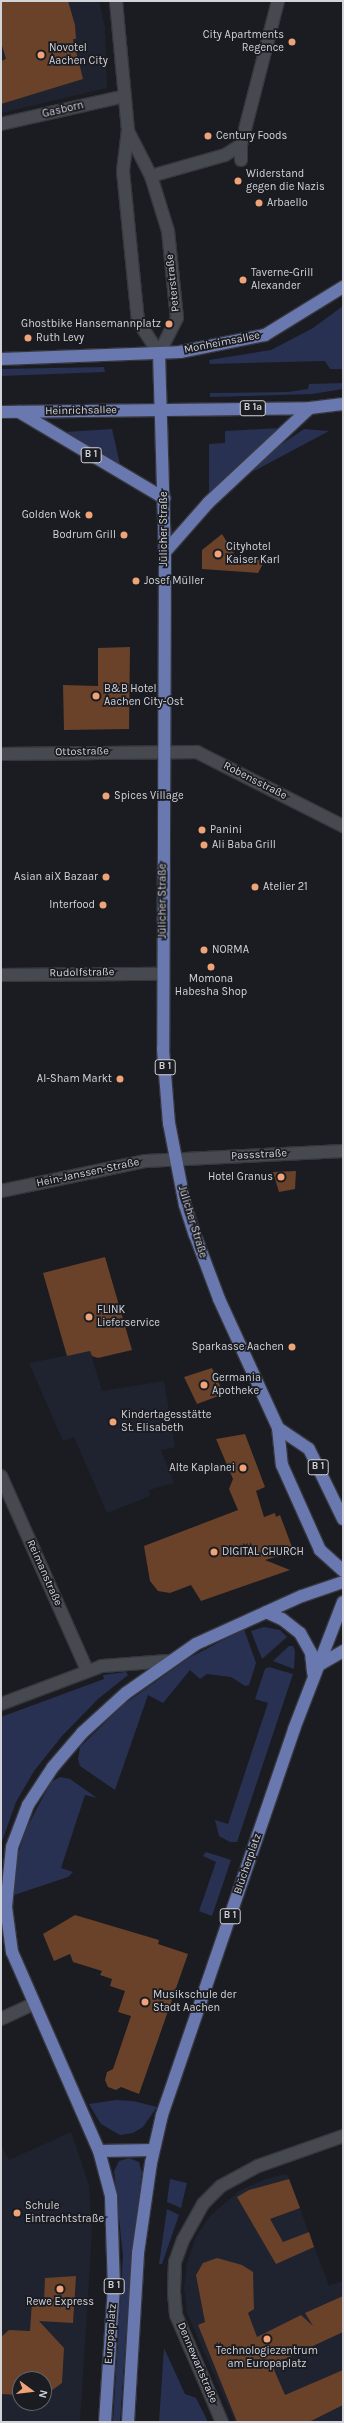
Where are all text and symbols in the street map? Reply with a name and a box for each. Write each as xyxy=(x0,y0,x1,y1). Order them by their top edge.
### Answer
place label: City Apartments Regence xyxy=(203,29,284,55)
marker: City Apartments Regence xyxy=(287,37,297,47)
place label: Novotel Aachen City xyxy=(49,42,108,68)
marker: Novotel Aachen City xyxy=(36,50,46,60)
street label: Gasborn xyxy=(41,99,85,121)
place label: Century Foods xyxy=(216,129,287,143)
marker: Century Foods xyxy=(203,131,213,141)
place label: Widerstand gegen die Nazis xyxy=(246,168,325,194)
marker: Widerstand gegen die Nazis xyxy=(233,176,243,186)
place label: Arbaello xyxy=(267,196,308,210)
marker: Arbaello xyxy=(254,198,264,208)
street label: Peterstraße xyxy=(163,254,183,312)
place label: Taverne-Grill Alexander xyxy=(251,267,313,293)
marker: Taverne-Grill Alexander xyxy=(238,275,248,285)
place label: Ghostbike Hansemannplatz xyxy=(21,317,161,331)
marker: Ghostbike Hansemannplatz xyxy=(164,319,174,329)
street label: Monheimsallee xyxy=(183,329,261,357)
place label: Ruth Levy xyxy=(36,331,84,345)
marker: Ruth Levy xyxy=(23,333,33,343)
road number: B 1a xyxy=(239,400,267,416)
street label: Heinrichsallee xyxy=(45,404,117,418)
road number: B 1 xyxy=(80,447,102,463)
street label: Jülicher Straße xyxy=(157,491,171,567)
place label: Golden Wok xyxy=(22,508,81,522)
marker: Golden Wok xyxy=(84,510,94,520)
place label: Bodrum Grill xyxy=(53,528,116,542)
marker: Bodrum Grill xyxy=(119,530,129,540)
place label: Cityhotel Kaiser Karl xyxy=(226,541,280,567)
marker: Cityhotel Kaiser Karl xyxy=(213,549,223,559)
place label: Josef Müller xyxy=(144,574,204,588)
marker: Josef Müller xyxy=(131,576,141,586)
place label: B&B Hotel Aachen City-Ost xyxy=(104,683,184,709)
marker: B&B Hotel Aachen City-Ost xyxy=(91,691,101,701)
street label: Ottostraße xyxy=(55,745,109,759)
street label: Robensstraße xyxy=(221,759,289,803)
place label: Spices Village xyxy=(114,789,184,803)
marker: Spices Village xyxy=(101,791,111,801)
place label: Panini xyxy=(210,823,242,837)
marker: Panini xyxy=(197,825,207,835)
place label: Ali Baba Grill xyxy=(212,838,276,852)
marker: Ali Baba Grill xyxy=(199,840,209,850)
street label: Jülicher Straße xyxy=(156,863,170,939)
place label: Asian aiX Bazaar xyxy=(14,870,98,884)
marker: Asian aiX Bazaar xyxy=(101,872,111,882)
place label: Atelier 21 xyxy=(263,880,308,894)
marker: Atelier 21 xyxy=(250,882,260,892)
place label: Interfood xyxy=(49,898,95,912)
marker: Interfood xyxy=(98,900,108,910)
place label: NORMA xyxy=(212,943,249,957)
marker: NORMA xyxy=(199,945,209,955)
marker: Momona Habesha Shop xyxy=(206,962,216,972)
street label: Rudolfstraße xyxy=(49,966,115,980)
place label: Momona Habesha Shop xyxy=(175,973,247,999)
road number: B 1 xyxy=(154,1059,176,1075)
place label: Al-Sham Markt xyxy=(37,1072,112,1086)
marker: Al-Sham Markt xyxy=(115,1074,125,1084)
street label: Passstraße xyxy=(231,1147,287,1163)
street label: Hein-Janssen-Straße xyxy=(35,1156,141,1190)
place label: Hotel Granus xyxy=(208,1170,273,1184)
marker: Hotel Granus xyxy=(276,1172,286,1182)
street label: Jülicher Straße xyxy=(175,1184,209,1260)
place label: FLINK Lieferservice xyxy=(97,1304,160,1330)
marker: FLINK Lieferservice xyxy=(84,1312,94,1322)
place label: Sparkasse Aachen xyxy=(192,1340,284,1354)
marker: Sparkasse Aachen xyxy=(287,1342,297,1352)
place label: Germania Apotheke xyxy=(212,1372,261,1398)
marker: Germania Apotheke xyxy=(199,1380,209,1390)
place label: Kindertagesstätte St. Elisabeth xyxy=(121,1409,211,1435)
marker: Kindertagesstätte St. Elisabeth xyxy=(108,1417,118,1427)
road number: B 1 xyxy=(307,1459,329,1475)
place label: Alte Kaplanei xyxy=(169,1461,235,1475)
marker: Alte Kaplanei xyxy=(238,1463,248,1473)
street label: Reimanstraße xyxy=(24,1538,64,1608)
place label: DIGITAL CHURCH xyxy=(222,1545,304,1559)
marker: DIGITAL CHURCH xyxy=(209,1547,219,1557)
street label: Blücherplatz xyxy=(231,1832,265,1896)
road number: B 1 xyxy=(219,1908,241,1924)
place label: Musikschule der Stadt Aachen xyxy=(153,1989,236,2015)
marker: Musikschule der Stadt Aachen xyxy=(140,1997,150,2007)
place label: Schule Eintrachtstraße xyxy=(25,2200,104,2226)
marker: Schule Eintrachtstraße xyxy=(12,2208,22,2218)
road number: B 1 xyxy=(103,2278,125,2294)
marker: Rewe Express xyxy=(55,2284,65,2294)
place label: Rewe Express xyxy=(26,2295,94,2309)
street label: Europaplatz xyxy=(102,2303,120,2365)
street label: Dennewartstraße xyxy=(174,2321,220,2405)
marker: Technologiezentrum am Europaplatz xyxy=(262,2334,272,2344)
place label: Technologiezentrum am Europaplatz xyxy=(216,2345,318,2371)
north arrow xyxy=(12,2371,52,2411)
text: N xyxy=(36,2388,50,2399)

